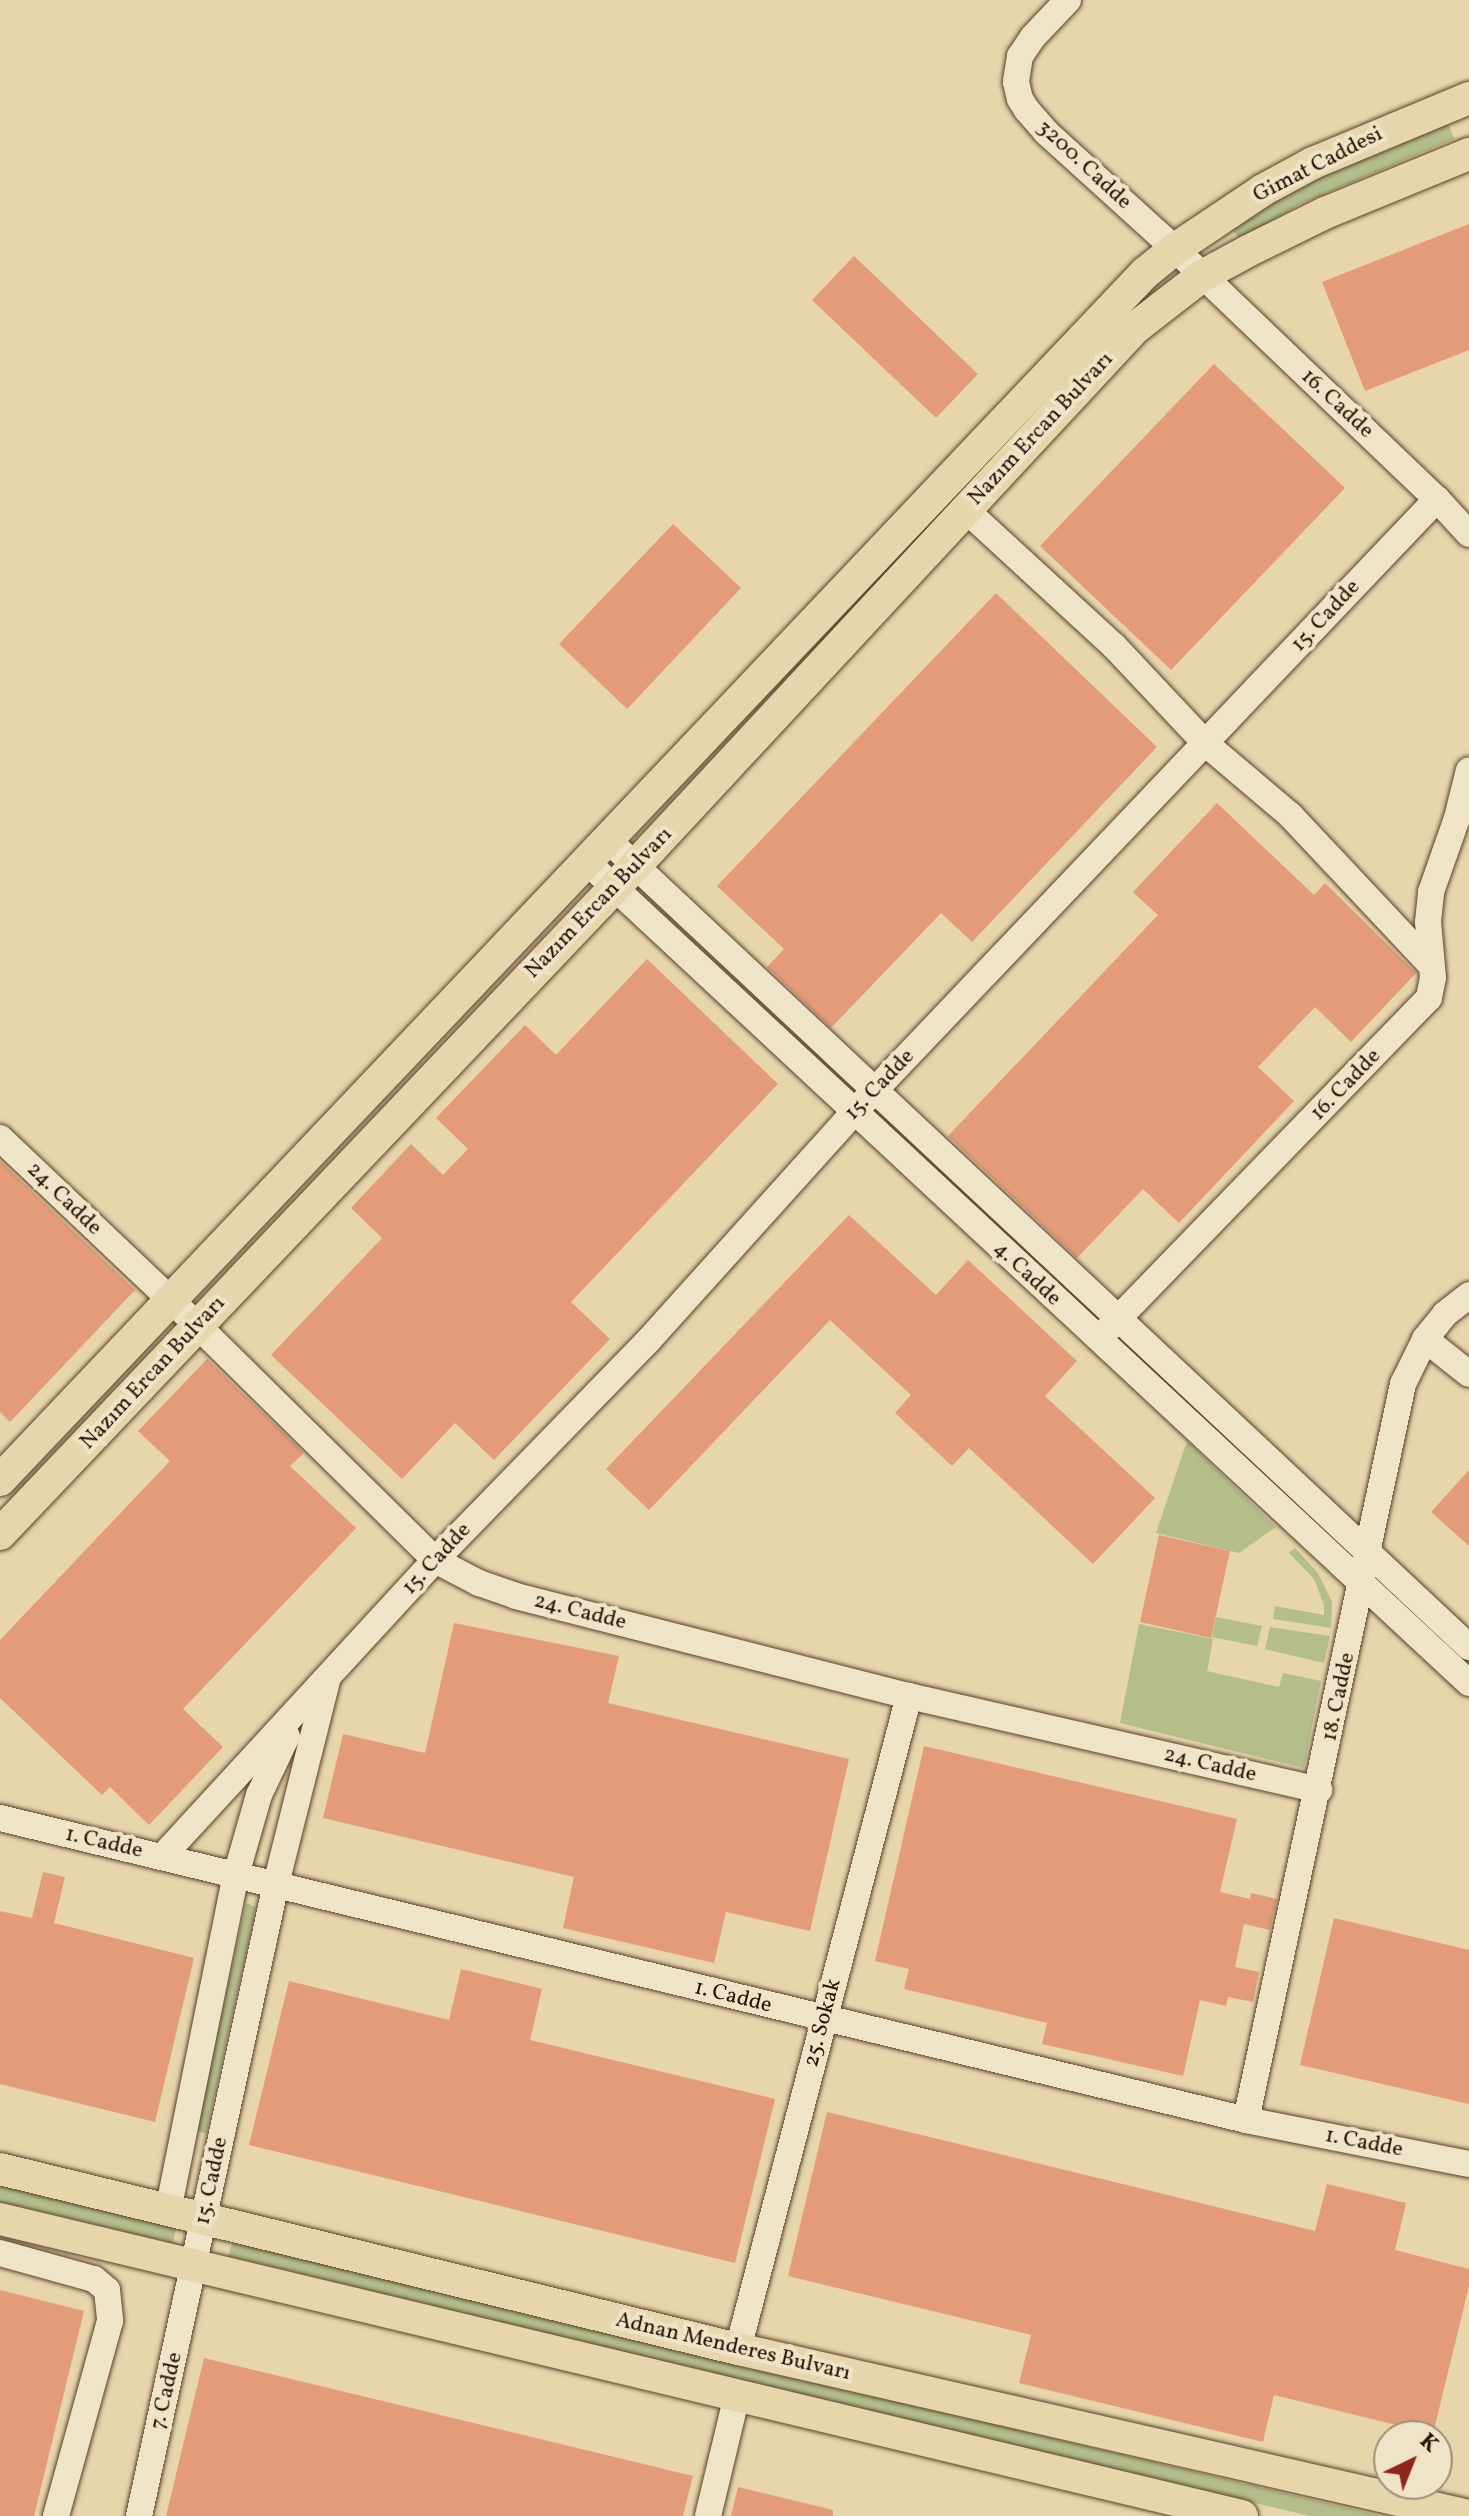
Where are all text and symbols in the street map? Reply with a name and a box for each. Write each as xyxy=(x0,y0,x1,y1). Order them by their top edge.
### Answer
street label: 3200. Cadde xyxy=(1031,114,1137,216)
street label: Gimat Caddesi xyxy=(1249,121,1387,209)
street label: Nazım Ercan Bulvarı xyxy=(963,347,1119,511)
street label: 16. Cadde xyxy=(1295,364,1379,444)
street label: 15. Cadde xyxy=(1286,574,1366,658)
street label: Nazım Ercan Bulvarı xyxy=(520,822,678,984)
street label: 15. Cadde xyxy=(839,1044,921,1126)
street label: 16. Cadde xyxy=(1305,1044,1387,1126)
street label: 24. Cadde xyxy=(21,1157,107,1241)
street label: 4. Cadde xyxy=(988,1236,1066,1312)
street label: Nazım Ercan Bulvarı xyxy=(75,1291,231,1455)
street label: 15. Cadde xyxy=(397,1517,477,1601)
street label: 24. Cadde xyxy=(531,1588,629,1636)
street label: 18. Cadde xyxy=(1317,1650,1361,1744)
street label: 24. Cadde xyxy=(1161,1742,1259,1788)
street label: 1. Cadde xyxy=(63,1821,145,1865)
street label: 1. Cadde xyxy=(692,1975,774,2019)
street label: 25. Sokak xyxy=(799,1976,847,2070)
street label: 1. Cadde xyxy=(1323,2123,1405,2163)
street label: 15. Cadde xyxy=(190,2135,234,2227)
street label: Adnan Menderes Bulvarı xyxy=(613,2307,853,2387)
street label: 7. Cadde xyxy=(145,2350,189,2432)
north arrow xyxy=(1373,2420,1453,2500)
text: K xyxy=(1412,2427,1445,2460)

